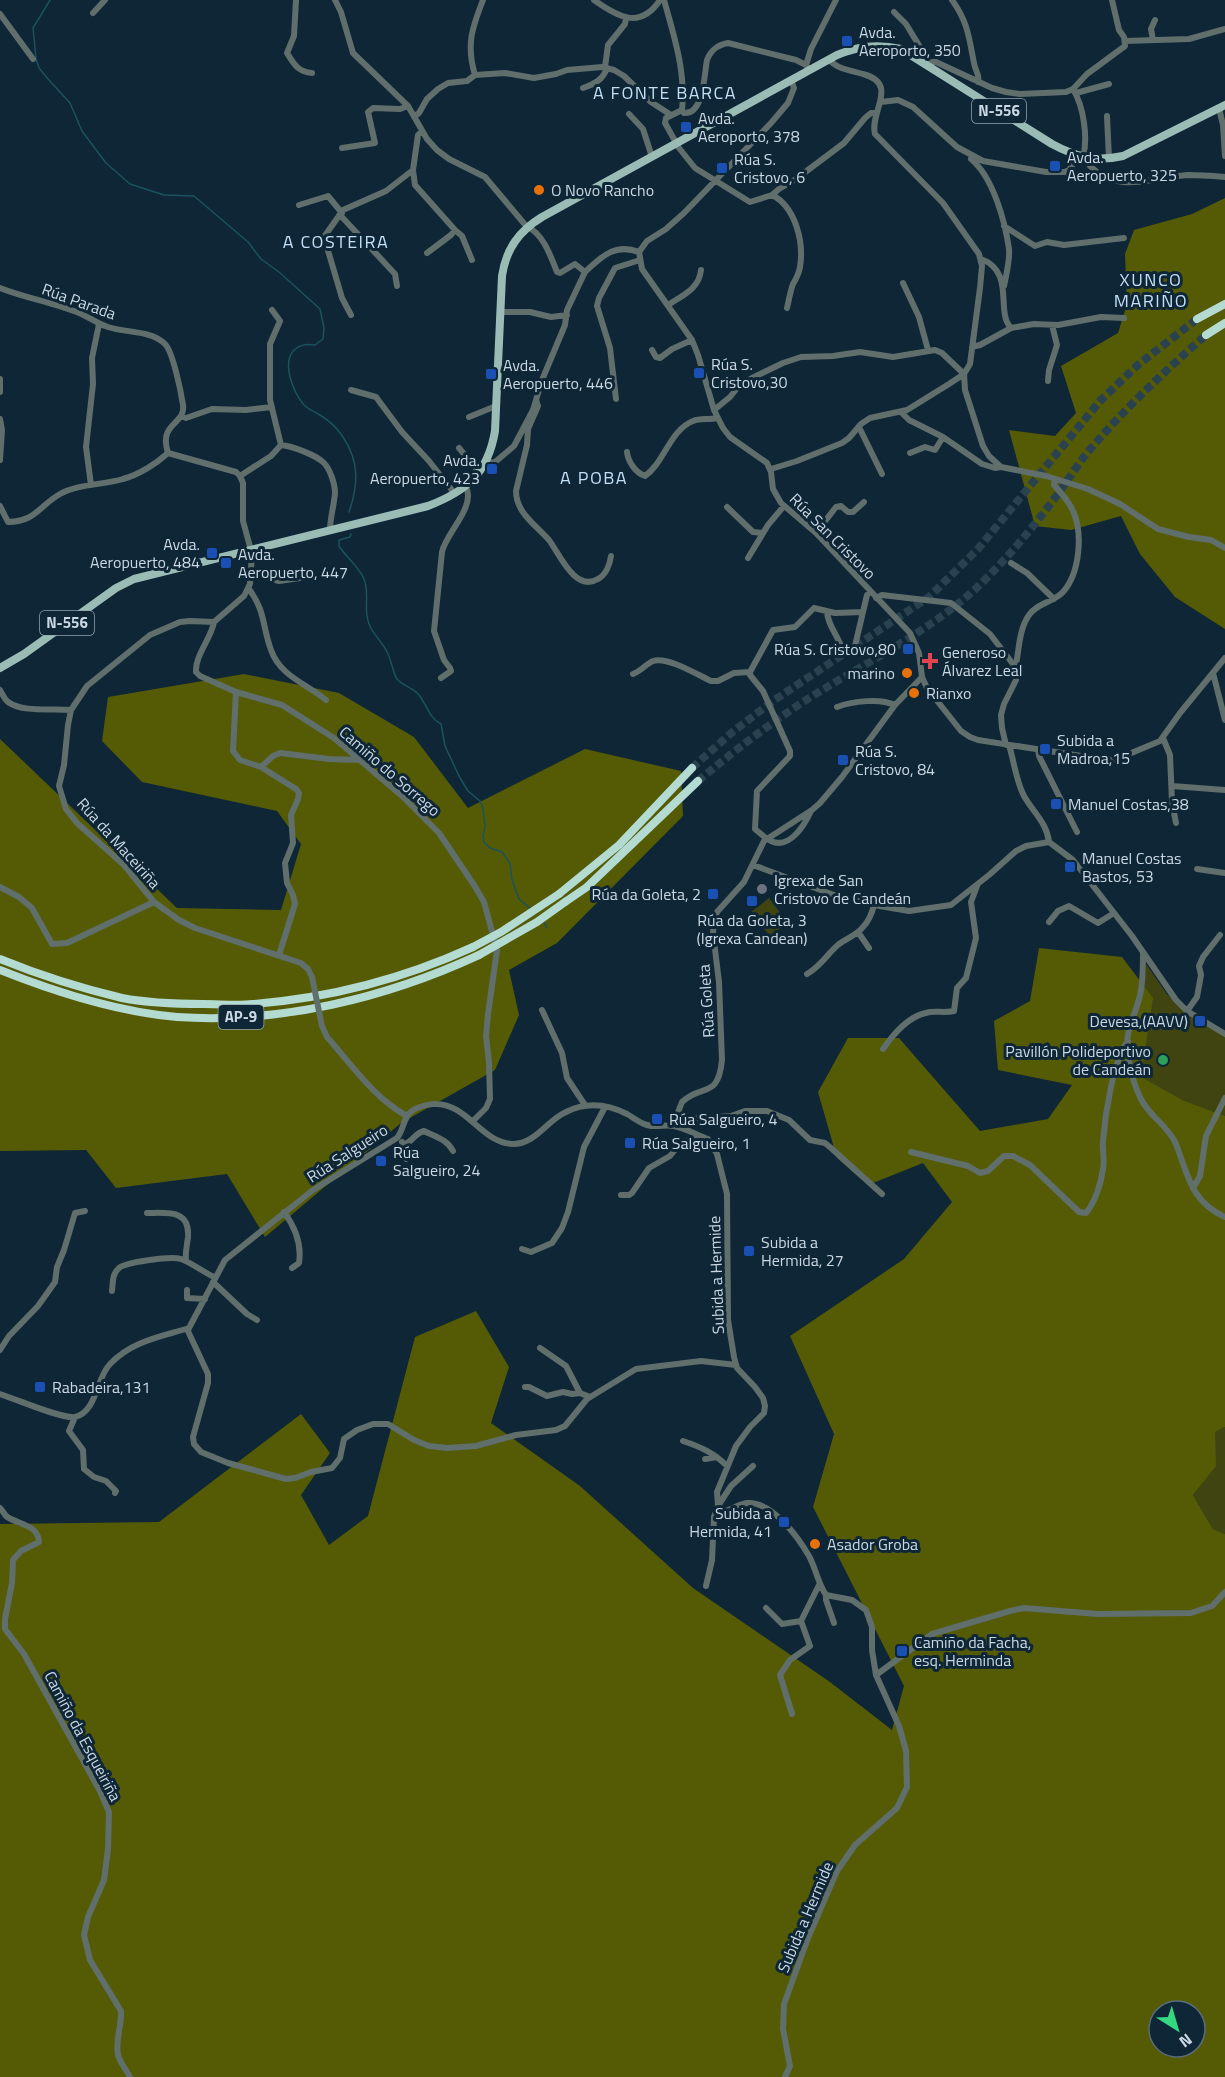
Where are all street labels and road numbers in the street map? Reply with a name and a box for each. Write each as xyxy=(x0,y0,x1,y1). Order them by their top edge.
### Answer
road number: N-556 xyxy=(972,99,1026,123)
street label: Rúa Parada xyxy=(39,277,119,325)
street label: Rúa San Cristovo xyxy=(784,487,882,585)
road number: N-556 xyxy=(40,611,94,635)
street label: Camiño do Sorrego xyxy=(334,720,446,822)
street label: Rúa da Maceiriña xyxy=(71,792,167,894)
street label: Rúa Goleta xyxy=(691,963,721,1039)
road number: AP-9 xyxy=(218,1005,264,1029)
street label: Rúa Salgueiro xyxy=(302,1118,392,1188)
street label: Subida a Hermide xyxy=(702,1215,730,1335)
street label: Camiño da Esqueiriña xyxy=(38,1667,128,1805)
street label: Subida a Hermide xyxy=(771,1858,839,1976)

